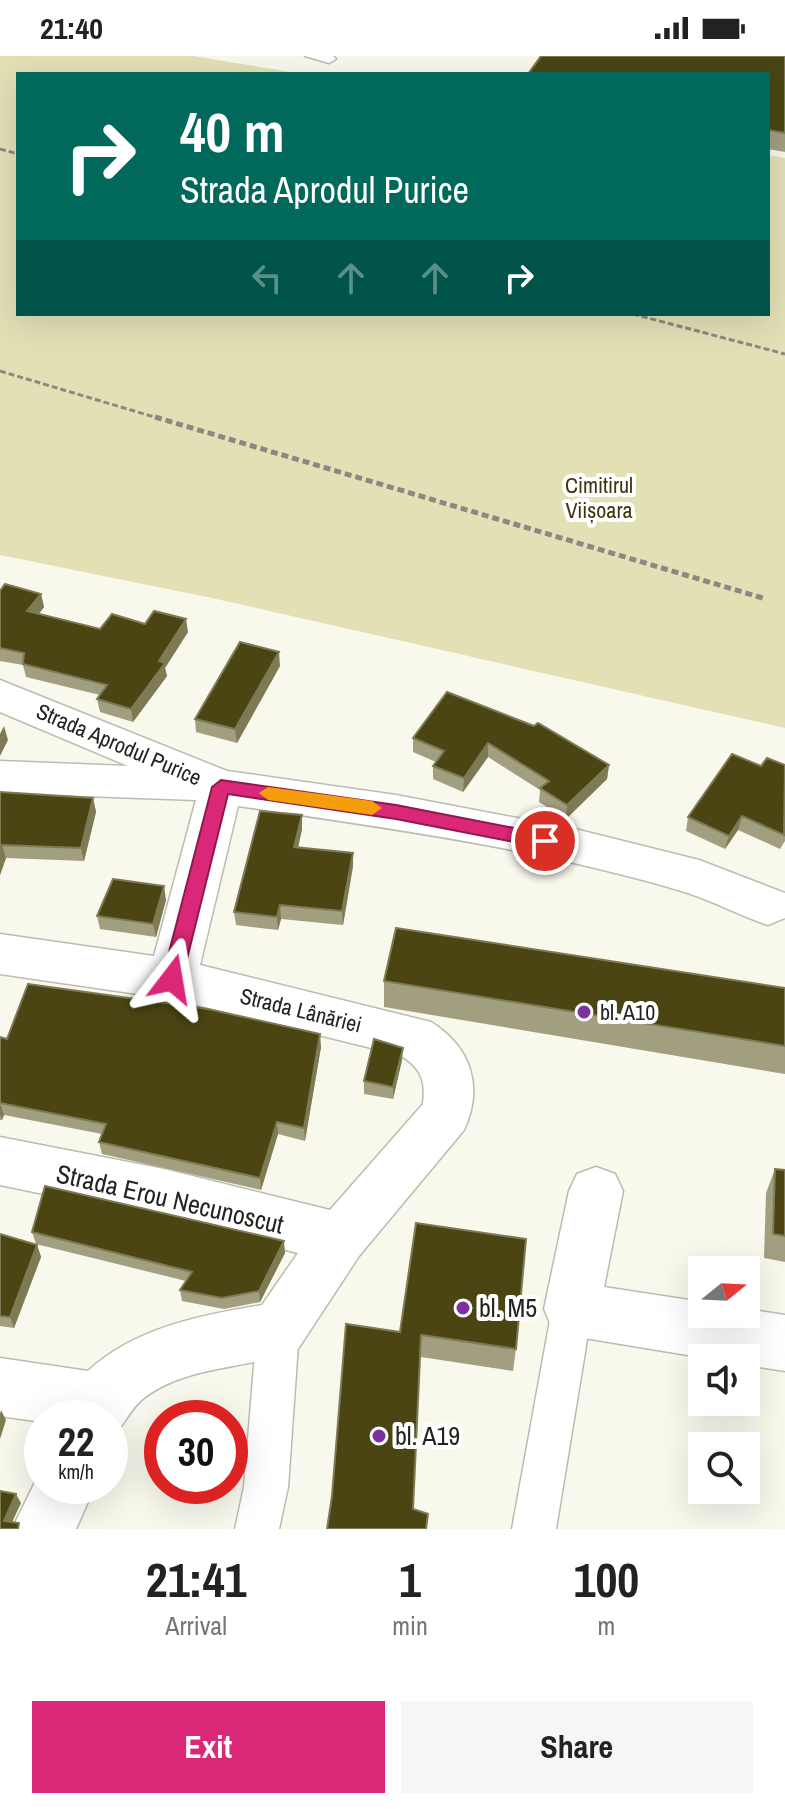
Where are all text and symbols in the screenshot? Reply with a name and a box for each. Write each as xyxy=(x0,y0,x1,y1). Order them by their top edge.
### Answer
text: 21:40 xyxy=(40,8,103,48)
text: 40 m xyxy=(180,94,285,169)
icon: right xyxy=(48,104,152,208)
text: Strada Aprodul Purice xyxy=(180,166,469,214)
icon: left xyxy=(245,256,289,300)
icon: ahead xyxy=(329,256,373,300)
icon: ahead xyxy=(413,256,457,300)
icon: right xyxy=(497,256,541,300)
park label: Cimitirul Viișoara xyxy=(565,470,633,525)
street label: Strada Aprodul Purice xyxy=(32,696,206,792)
pin xyxy=(511,807,579,875)
icon: arrive xyxy=(523,819,567,863)
position arrow xyxy=(130,937,214,1021)
street label: Strada Lânăriei xyxy=(237,980,365,1040)
place label: bl. A10 xyxy=(600,997,655,1027)
marker: bl. A10 xyxy=(575,1003,593,1021)
street label: Strada Erou Necunoscut xyxy=(53,1155,287,1242)
north arrow xyxy=(688,1256,760,1328)
map controls xyxy=(688,1256,760,1504)
place label: bl. M5 xyxy=(479,1290,537,1325)
marker: bl. M5 xyxy=(454,1299,472,1317)
button: sound xyxy=(688,1344,760,1416)
speed limit sign: 30 xyxy=(144,1400,248,1504)
text: 22 xyxy=(58,1415,94,1468)
place label: bl. A19 xyxy=(395,1418,460,1453)
marker: bl. A19 xyxy=(370,1427,388,1445)
button: search xyxy=(688,1432,760,1504)
text: km/h xyxy=(58,1458,94,1485)
text: 21:41 xyxy=(146,1547,246,1612)
text: 1 xyxy=(399,1547,421,1612)
text: 100 xyxy=(574,1547,639,1612)
text: Arrival xyxy=(165,1608,227,1643)
text: min xyxy=(392,1608,428,1643)
text: m xyxy=(598,1608,615,1643)
button: Exit xyxy=(32,1701,385,1793)
button: Share xyxy=(401,1701,753,1793)

